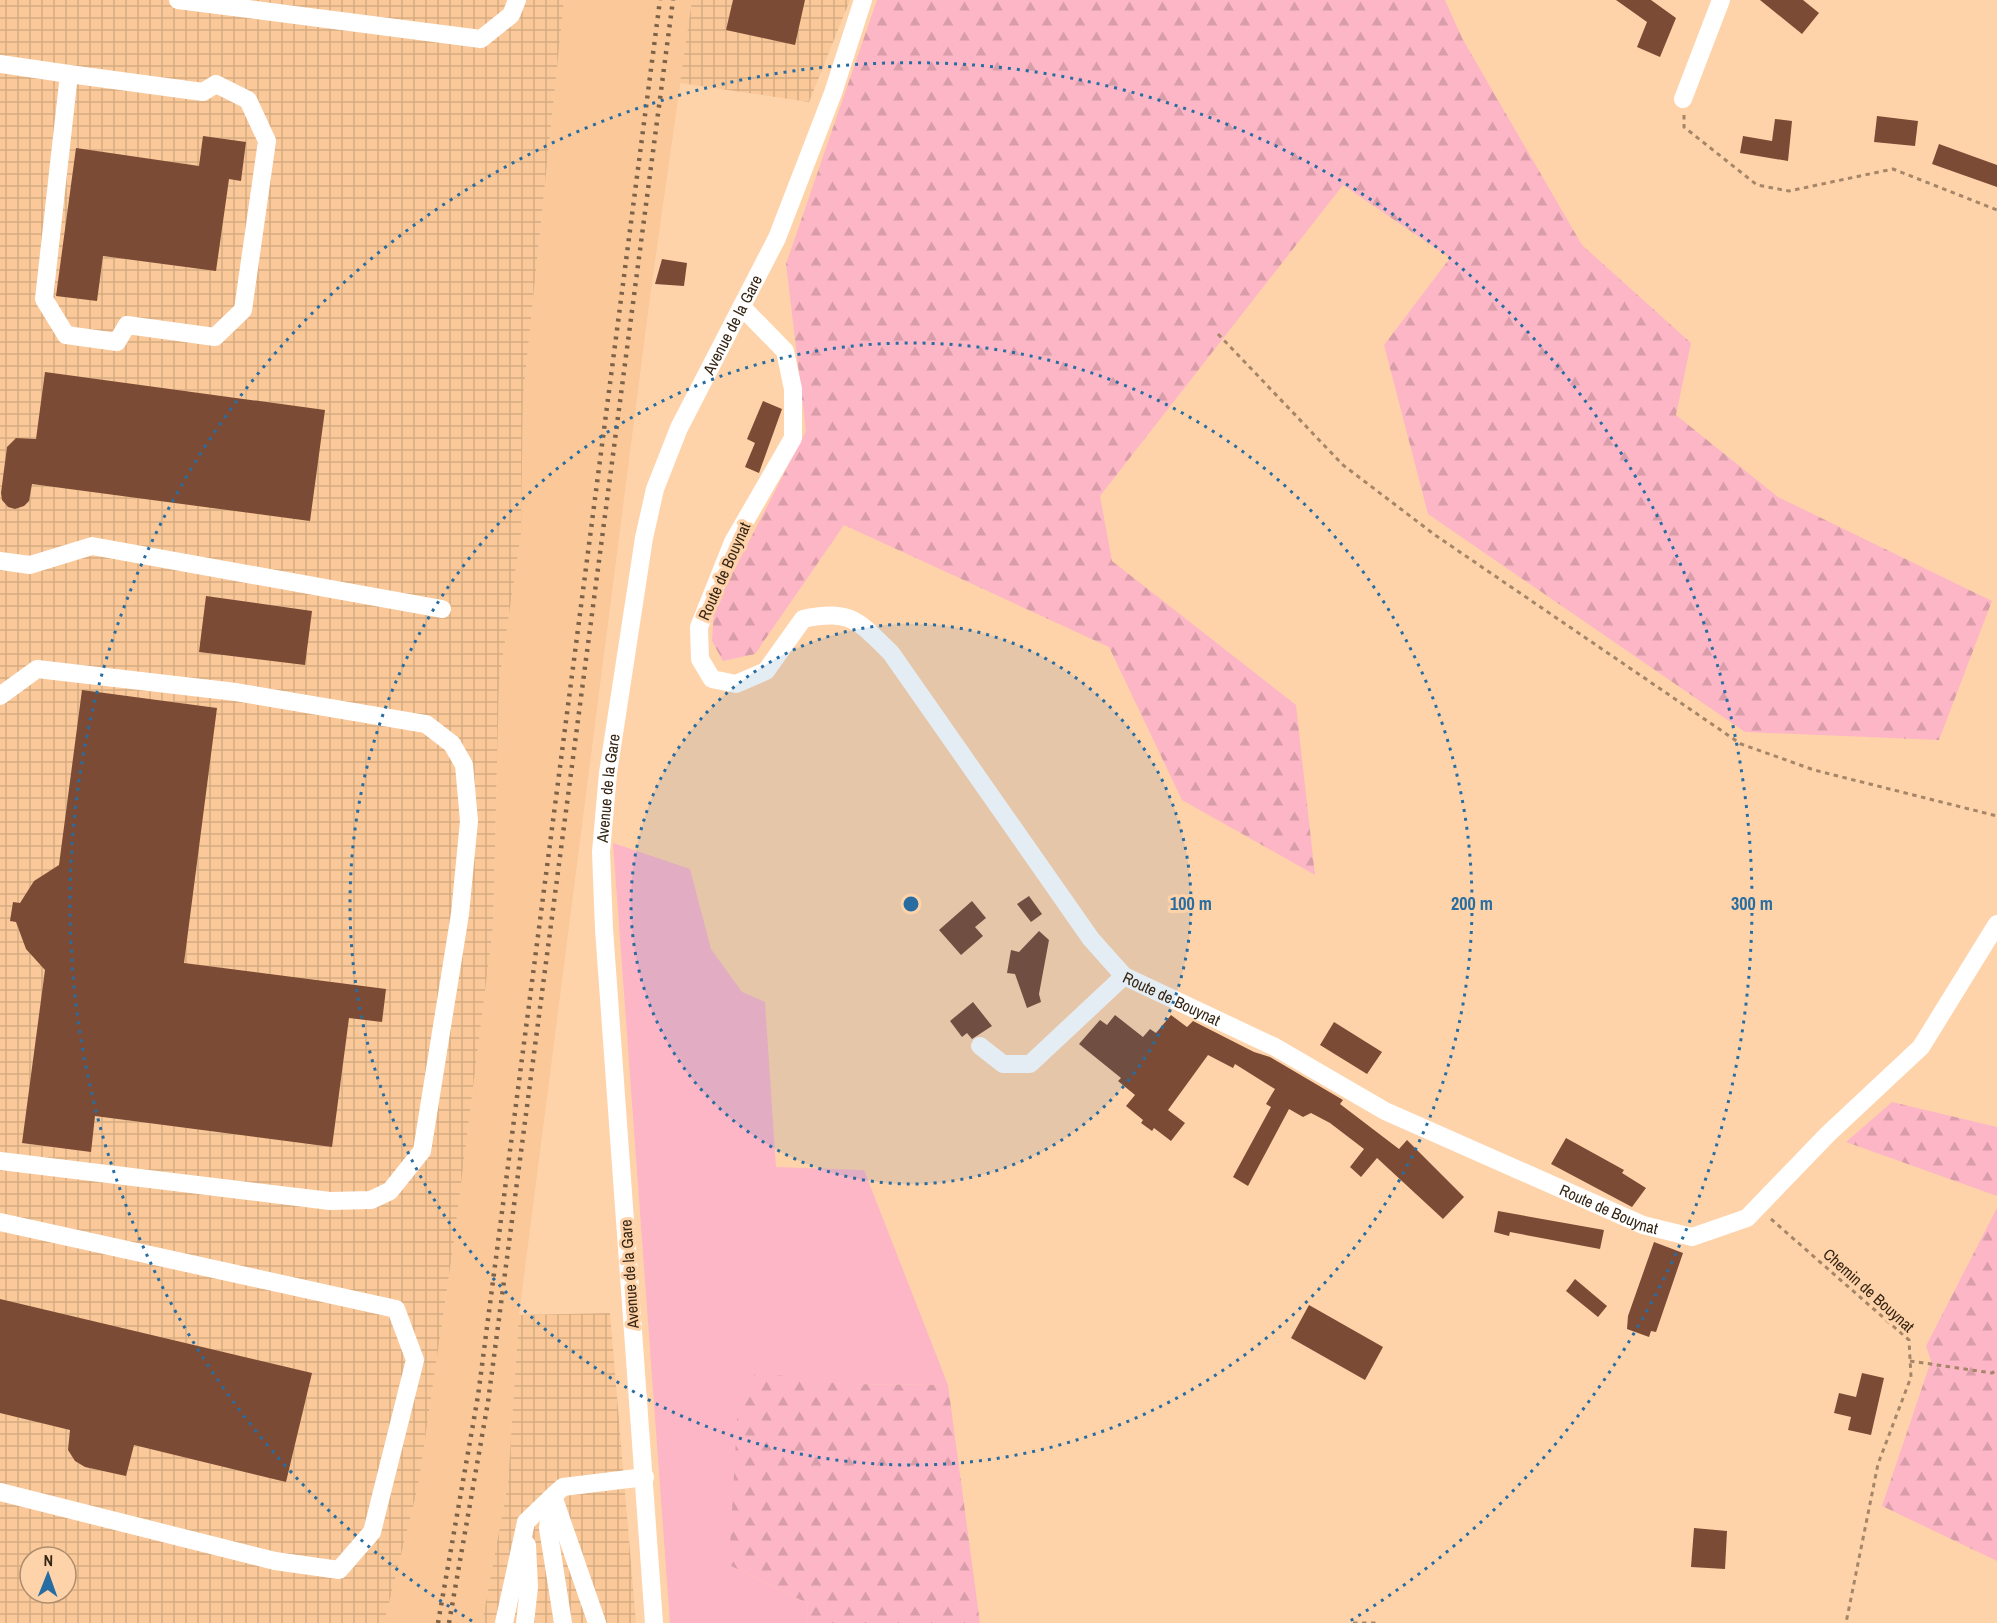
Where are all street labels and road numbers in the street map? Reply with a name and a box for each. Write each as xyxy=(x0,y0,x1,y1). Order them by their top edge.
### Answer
street label: Avenue de la Gare xyxy=(697,271,767,379)
street label: Route de Bouynat xyxy=(693,518,756,623)
street label: Avenue de la Gare xyxy=(591,732,625,844)
street label: Route de Bouynat xyxy=(1119,966,1224,1031)
street label: Route de Bouynat xyxy=(1556,1179,1661,1239)
street label: Avenue de la Gare xyxy=(614,1219,644,1330)
street label: Chemin de Bouynat xyxy=(1819,1243,1920,1337)

